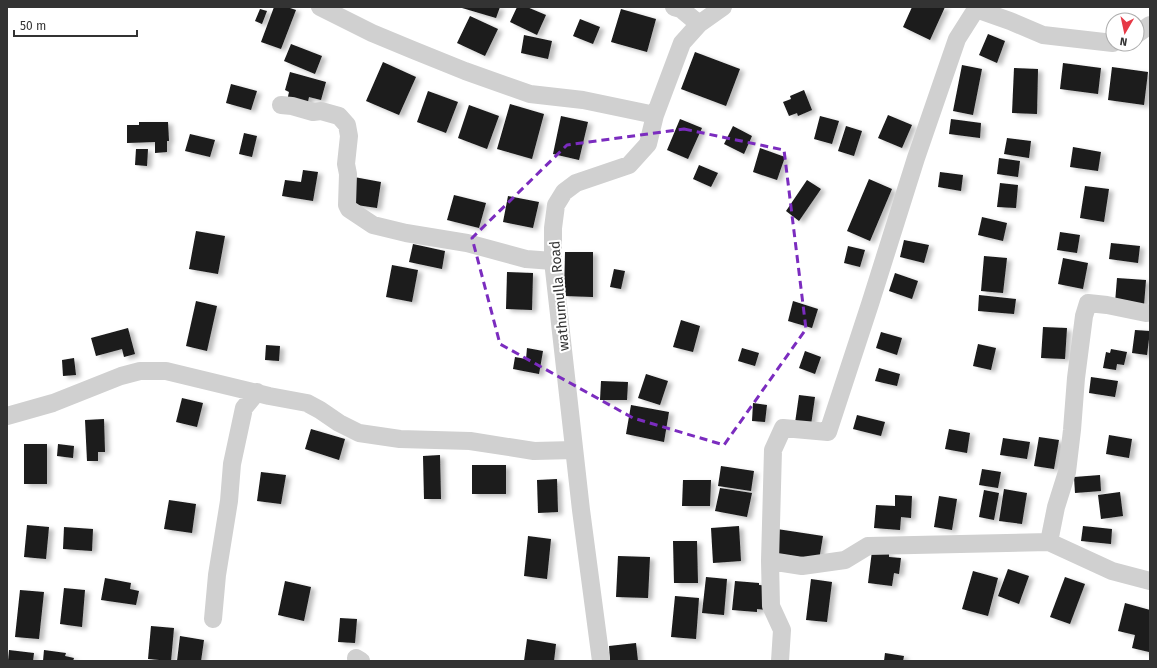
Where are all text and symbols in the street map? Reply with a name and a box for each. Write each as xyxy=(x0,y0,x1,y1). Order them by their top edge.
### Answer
scale bar xyxy=(14,12,137,38)
north arrow xyxy=(1105,12,1145,52)
text: 50 m xyxy=(20,19,46,33)
text: N xyxy=(1119,34,1128,48)
street label: wathumulla Road xyxy=(546,240,573,352)

